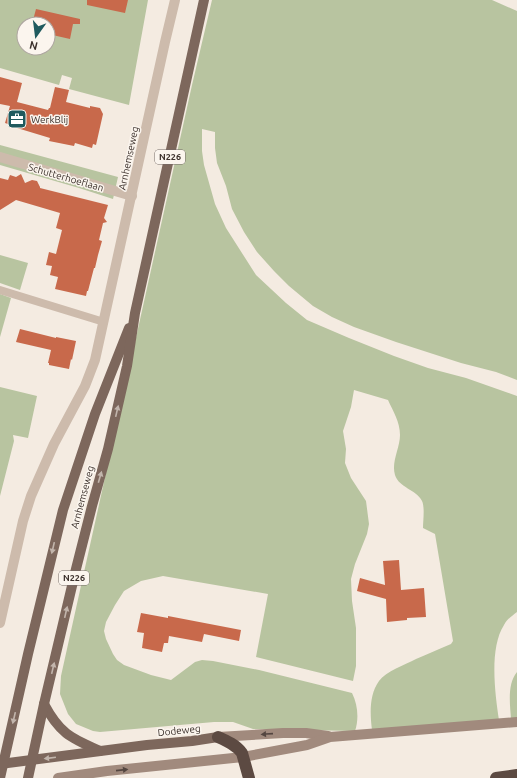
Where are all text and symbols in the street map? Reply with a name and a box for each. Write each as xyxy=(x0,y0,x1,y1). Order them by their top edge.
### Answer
north arrow xyxy=(16,16,56,56)
text: N xyxy=(28,39,39,53)
office icon: WerkBlij xyxy=(6,108,28,130)
place label: WerkBlij xyxy=(31,114,68,125)
street label: Arnhemseweg xyxy=(116,125,141,191)
road number: N226 xyxy=(155,150,185,164)
street label: Schutterhoeflaan xyxy=(27,161,105,194)
one-way arrow xyxy=(114,405,120,417)
street label: Arnhemseweg xyxy=(69,464,96,530)
one-way arrow xyxy=(97,471,103,483)
one-way arrow xyxy=(50,541,56,554)
road number: N226 xyxy=(59,571,89,585)
one-way arrow xyxy=(63,606,69,618)
one-way arrow xyxy=(50,662,56,674)
one-way arrow xyxy=(10,712,16,724)
street label: Dodeweg xyxy=(157,723,201,738)
one-way arrow xyxy=(261,730,273,737)
one-way arrow xyxy=(44,754,56,761)
one-way arrow xyxy=(116,766,128,773)

